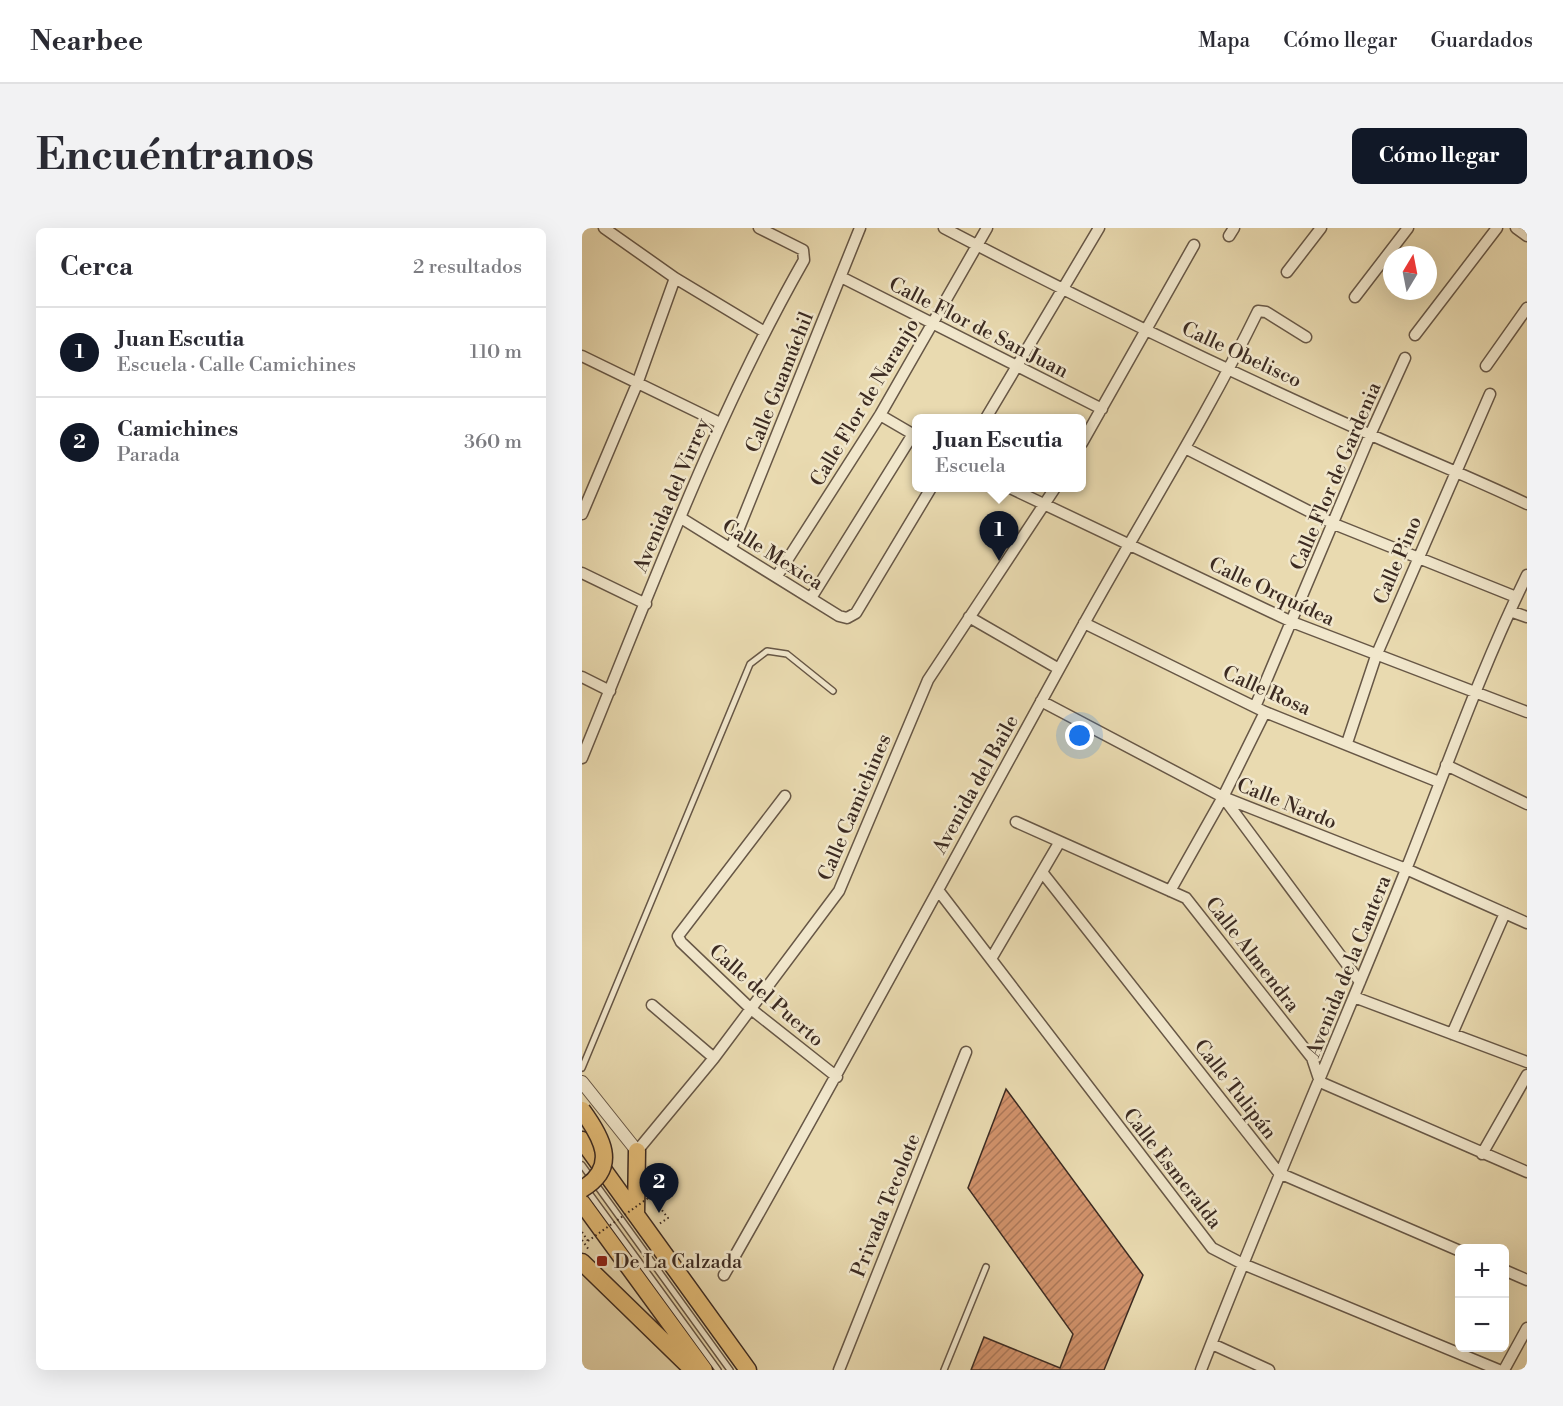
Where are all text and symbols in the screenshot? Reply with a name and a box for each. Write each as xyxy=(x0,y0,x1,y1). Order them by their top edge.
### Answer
text: Nearbee xyxy=(30,24,143,59)
text: Mapa xyxy=(1198,28,1250,54)
text: Cómo llegar xyxy=(1283,28,1398,54)
text: Guardados xyxy=(1431,28,1533,54)
button: Cómo llegar xyxy=(1352,128,1527,184)
text: Encuéntranos xyxy=(36,130,314,183)
north arrow xyxy=(1383,246,1437,300)
text: Cerca xyxy=(60,251,133,283)
text: 2 resultados xyxy=(413,255,522,280)
street label: Calle Flor de San Juan xyxy=(884,272,1072,385)
street label: Calle Guamúchil xyxy=(741,309,820,457)
street label: Calle Flor de Naranjo xyxy=(805,314,925,491)
street label: Calle Obelisco xyxy=(1177,317,1305,394)
text: Juan Escutia xyxy=(117,326,244,353)
text: 1 xyxy=(75,340,84,365)
text: 110 m xyxy=(470,340,522,365)
text: Escuela · Calle Camichines xyxy=(117,353,356,378)
street label: Calle Flor de Gardenia xyxy=(1285,378,1388,574)
street label: Avenida del Virrey xyxy=(628,414,716,577)
popup xyxy=(912,414,1086,492)
text: Camichines xyxy=(117,416,238,443)
text: Juan Escutia xyxy=(935,427,1063,454)
text: 2 xyxy=(73,430,86,455)
text: 360 m xyxy=(464,430,522,455)
text: Parada xyxy=(117,443,180,468)
text: Escuela xyxy=(935,454,1006,479)
pin: 1 xyxy=(980,512,1018,561)
street label: Calle Pino xyxy=(1369,513,1428,608)
street label: Calle Mexica xyxy=(717,514,828,597)
street label: Calle Orquídea xyxy=(1204,552,1339,633)
street label: Calle Rosa xyxy=(1219,661,1315,722)
street label: Avenida del Baile xyxy=(927,711,1025,859)
your location xyxy=(1065,721,1094,750)
street label: Calle Camichines xyxy=(813,730,898,885)
street label: Calle Nardo xyxy=(1233,773,1340,836)
street label: Avenida de la Cantera xyxy=(1301,871,1398,1062)
street label: Calle Almendra xyxy=(1199,892,1305,1018)
street label: Calle del Puerto xyxy=(703,939,829,1053)
street label: Calle Tulipán xyxy=(1188,1035,1282,1145)
street label: Calle Esmeralda xyxy=(1117,1104,1227,1235)
street label: Privada Tecolote xyxy=(846,1130,927,1281)
pin: 2 xyxy=(640,1164,679,1213)
map controls xyxy=(1455,1244,1509,1352)
button: + xyxy=(1455,1244,1509,1298)
place label: De La Calzada xyxy=(614,1250,743,1275)
marker: De La Calzada xyxy=(595,1254,609,1268)
button: − xyxy=(1455,1298,1509,1352)

